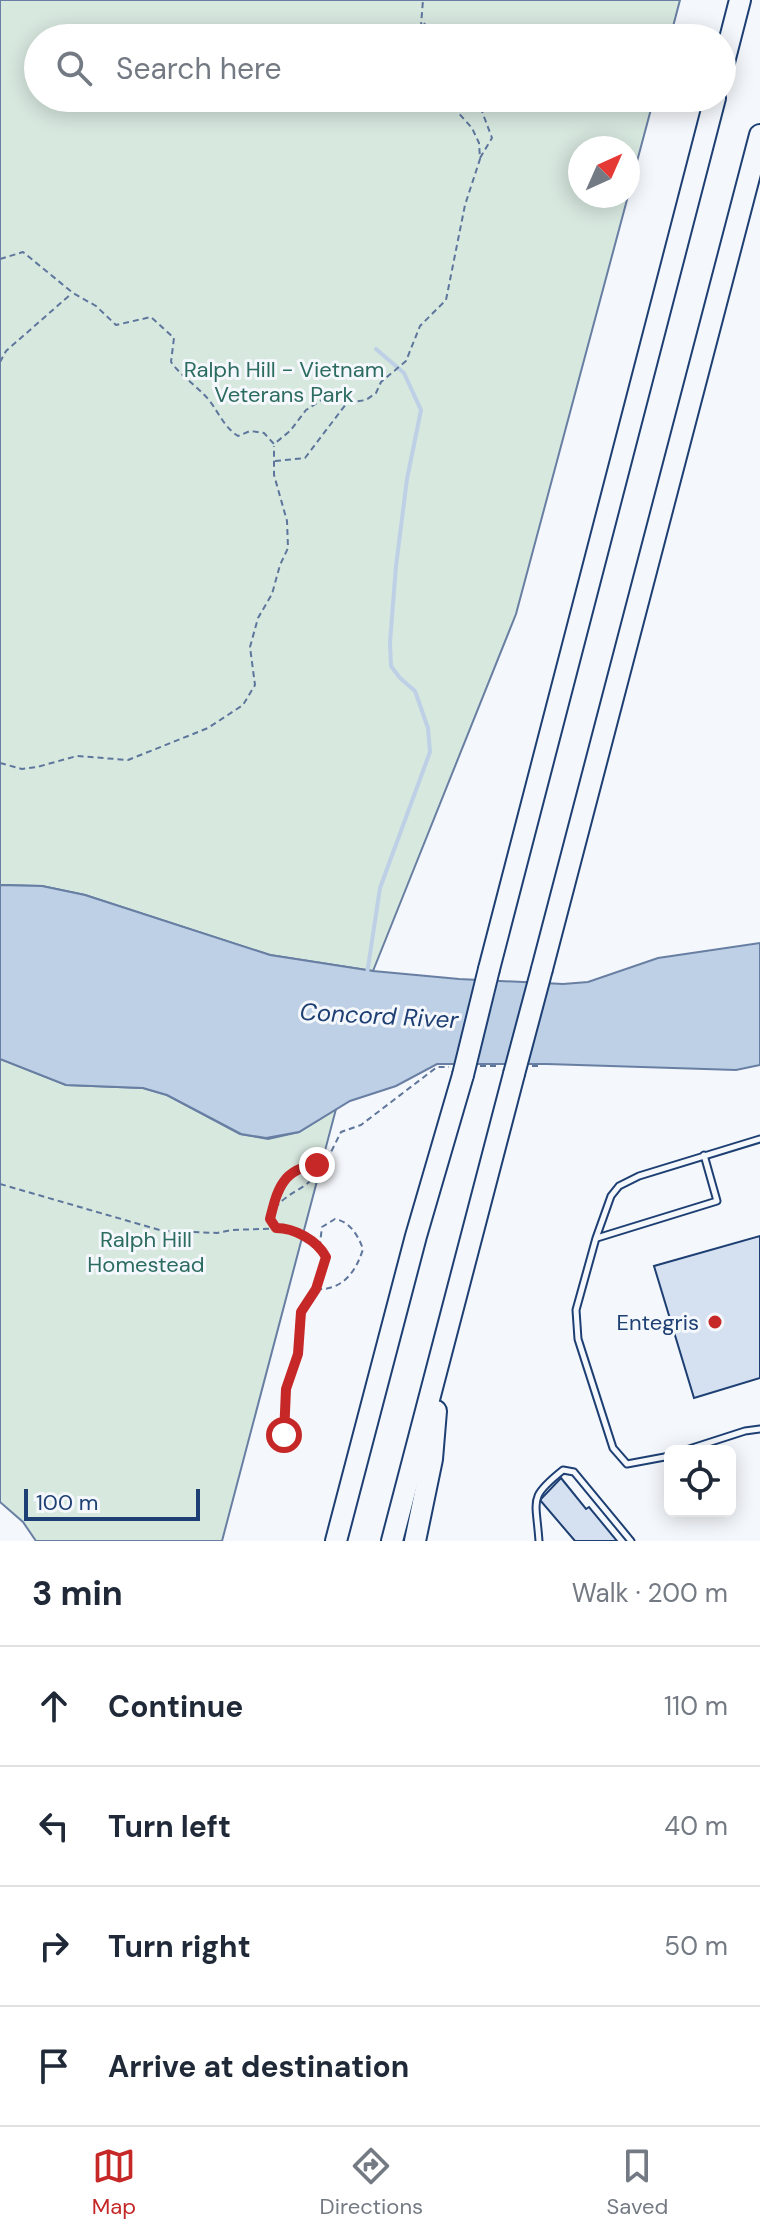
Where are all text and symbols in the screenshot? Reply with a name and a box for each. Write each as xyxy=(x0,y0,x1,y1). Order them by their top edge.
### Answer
search box xyxy=(24,24,736,112)
icon: search xyxy=(52,46,96,90)
text: Search here xyxy=(116,49,282,88)
north arrow xyxy=(568,136,640,208)
park label: Ralph Hill - Vietnam Veterans Park xyxy=(184,355,384,409)
water label: Concord River xyxy=(299,996,460,1035)
route end xyxy=(299,1147,335,1183)
park label: Ralph Hill Homestead xyxy=(87,1225,205,1279)
place label: Entegris xyxy=(616,1308,699,1337)
marker: Entegris xyxy=(706,1313,724,1331)
route start xyxy=(266,1417,302,1453)
map controls xyxy=(664,1445,736,1517)
button: locate xyxy=(664,1445,736,1517)
scale bar xyxy=(24,1485,200,1521)
text: 100 m xyxy=(36,1488,98,1517)
text: 3 min xyxy=(32,1571,123,1616)
text: Walk · 200 m xyxy=(572,1576,728,1610)
icon: ahead xyxy=(32,1684,76,1728)
text: Continue xyxy=(108,1687,243,1726)
text: 110 m xyxy=(664,1689,728,1723)
icon: left xyxy=(32,1804,76,1848)
text: Turn left xyxy=(108,1807,231,1846)
text: 40 m xyxy=(664,1809,728,1843)
icon: right xyxy=(32,1924,76,1968)
text: Turn right xyxy=(108,1927,251,1966)
text: 50 m xyxy=(664,1929,728,1963)
icon: arrive xyxy=(32,2044,76,2088)
text: Arrive at destination xyxy=(108,2047,409,2086)
tab: Map xyxy=(92,2144,136,2221)
tab: Directions xyxy=(320,2144,423,2221)
tab: Saved xyxy=(607,2144,668,2221)

